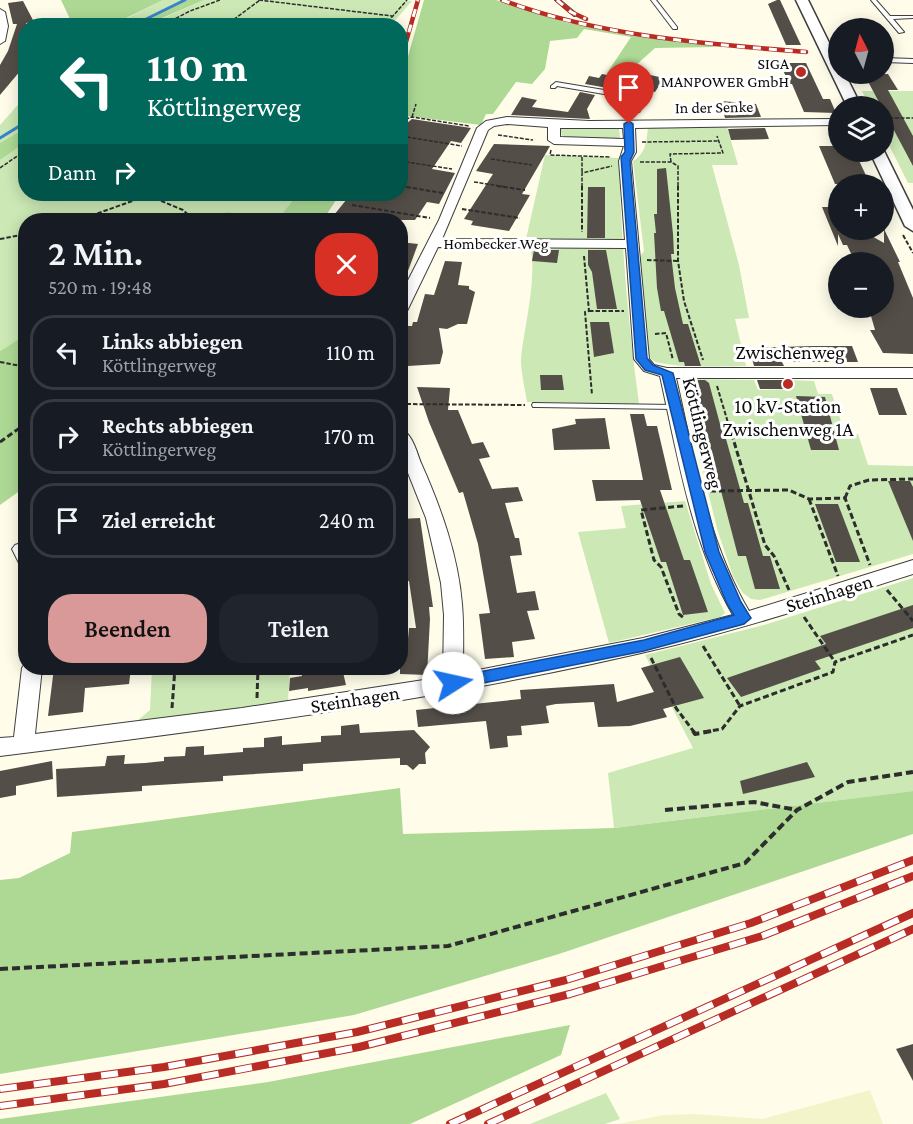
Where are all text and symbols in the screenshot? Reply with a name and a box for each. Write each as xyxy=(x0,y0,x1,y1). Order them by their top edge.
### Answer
north arrow xyxy=(828,18,894,84)
map controls xyxy=(828,18,894,318)
icon: left xyxy=(48,42,126,120)
text: 110 m xyxy=(147,43,248,90)
place label: SIGA MANPOWER GmbH xyxy=(661,55,790,90)
pin xyxy=(603,62,654,124)
marker: SIGA MANPOWER GmbH xyxy=(794,65,808,79)
icon: arrive xyxy=(612,71,645,104)
text: Köttlingerweg xyxy=(147,92,301,122)
button: layers xyxy=(828,96,894,162)
street label: In der Senke xyxy=(675,98,753,116)
icon: right xyxy=(108,156,141,189)
text: Dann xyxy=(48,160,96,185)
button: + xyxy=(828,174,894,240)
text: 2 Min. xyxy=(48,233,143,273)
button: close xyxy=(315,233,378,296)
street label: Hombecker Weg xyxy=(443,235,549,253)
button: − xyxy=(828,252,894,318)
text: 520 m · 19:48 xyxy=(48,276,152,298)
text: Links abbiegen xyxy=(102,329,243,354)
icon: left xyxy=(51,336,84,369)
text: 110 m xyxy=(326,340,375,365)
street label: Zwischenweg xyxy=(735,341,845,364)
text: Köttlingerweg xyxy=(102,354,216,376)
street label: Köttlingerweg xyxy=(678,375,728,492)
marker: 10 kV-Station Zwischenweg 1A xyxy=(781,377,795,391)
place label: 10 kV-Station Zwischenweg 1A xyxy=(722,395,854,441)
text: Rechts abbiegen xyxy=(102,413,254,438)
icon: right xyxy=(51,420,84,453)
text: 170 m xyxy=(324,424,375,449)
text: Köttlingerweg xyxy=(102,438,216,460)
icon: arrive xyxy=(51,504,84,537)
text: Ziel erreicht xyxy=(102,508,215,533)
text: 240 m xyxy=(319,508,375,533)
street label: Steinhagen xyxy=(783,569,876,618)
button: Beenden xyxy=(48,594,207,663)
button: Teilen xyxy=(219,594,378,663)
position arrow xyxy=(421,651,485,715)
street label: Steinhagen xyxy=(309,681,401,718)

